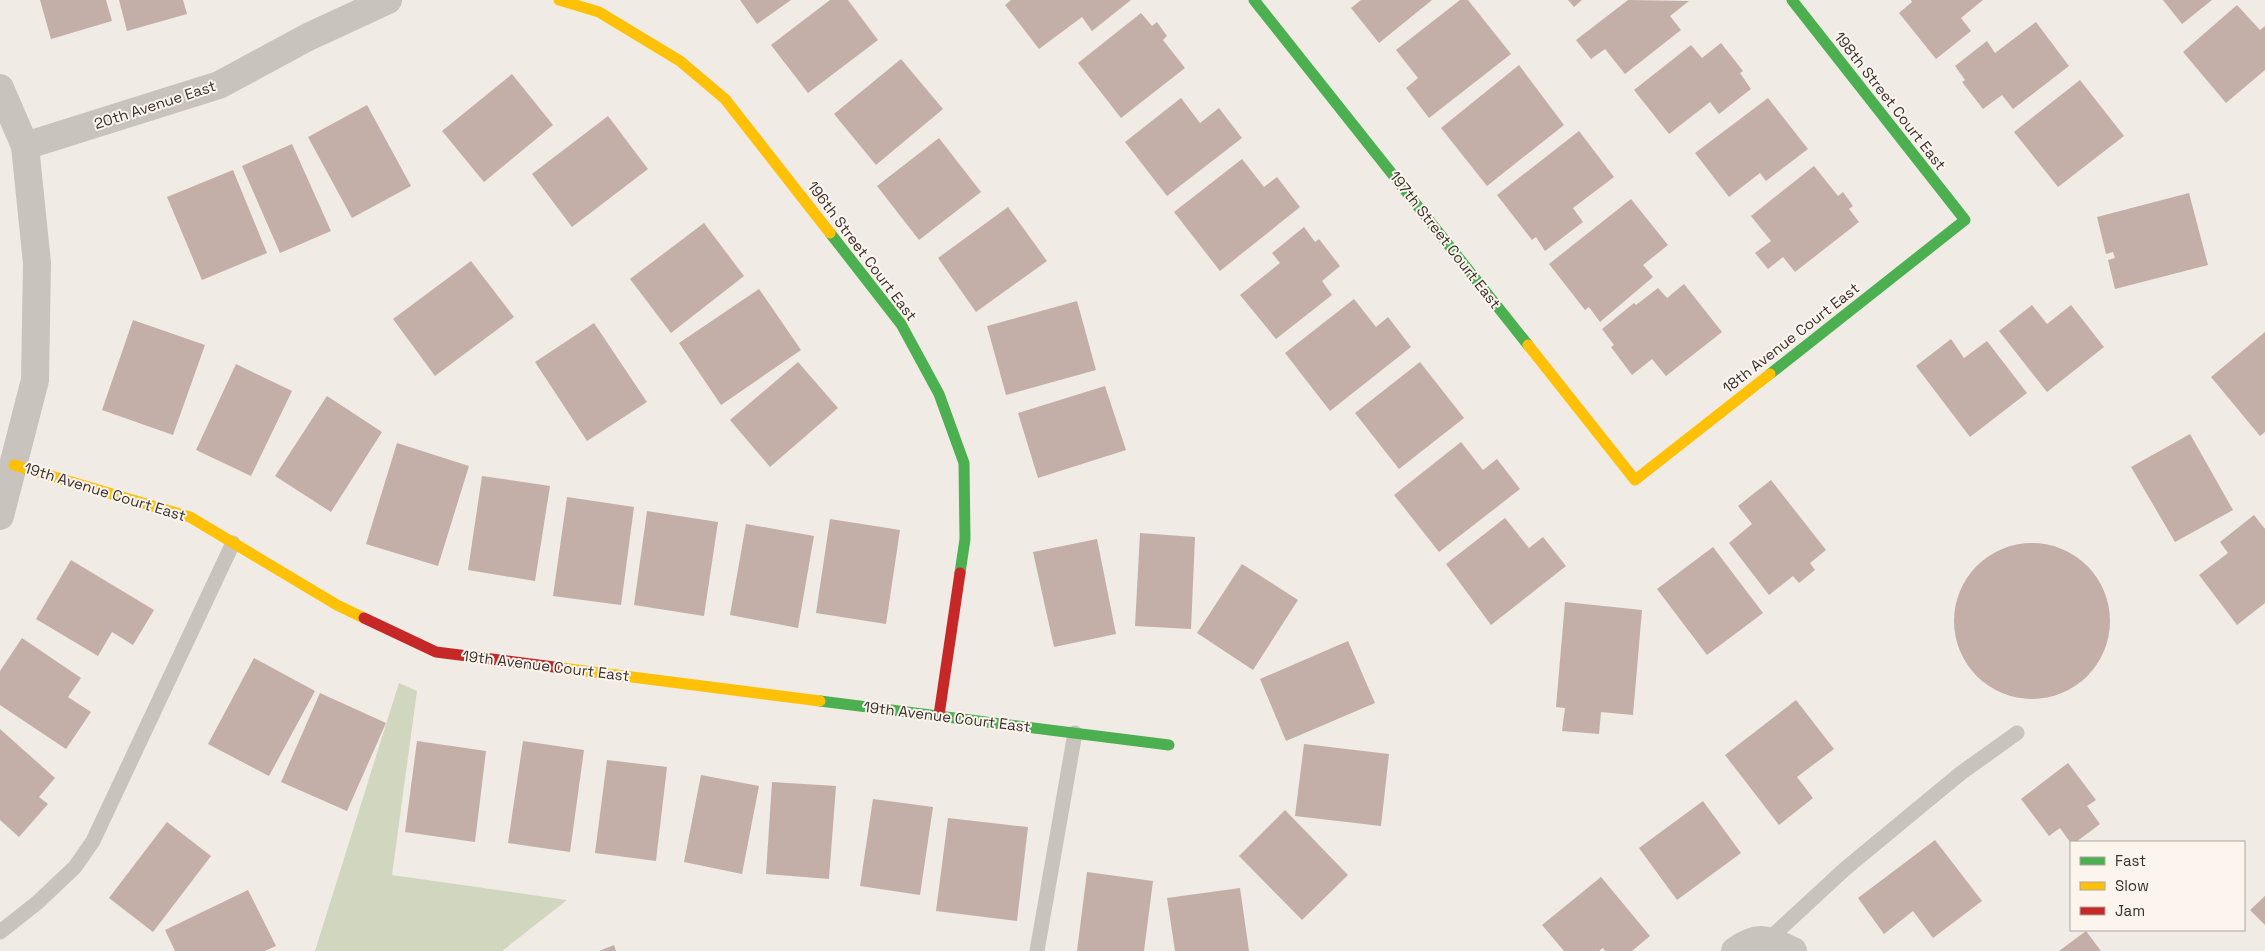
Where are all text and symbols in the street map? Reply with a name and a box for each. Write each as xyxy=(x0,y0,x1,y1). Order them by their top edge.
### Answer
street label: 198th Street Court East xyxy=(1830,28,1950,174)
street label: 20th Avenue East xyxy=(92,76,218,133)
street label: 197th Street Court East xyxy=(1386,167,1505,312)
street label: 196th Street Court East xyxy=(804,177,921,325)
street label: 18th Avenue Court East xyxy=(1719,278,1863,397)
street label: 19th Avenue Court East xyxy=(22,458,188,525)
street label: 19th Avenue Court East xyxy=(461,646,631,685)
street label: 19th Avenue Court East xyxy=(862,697,1032,736)
legend xyxy=(2070,841,2245,931)
text: Fast xyxy=(2115,851,2146,870)
text: Slow xyxy=(2115,876,2149,895)
text: Jam xyxy=(2115,901,2145,920)

